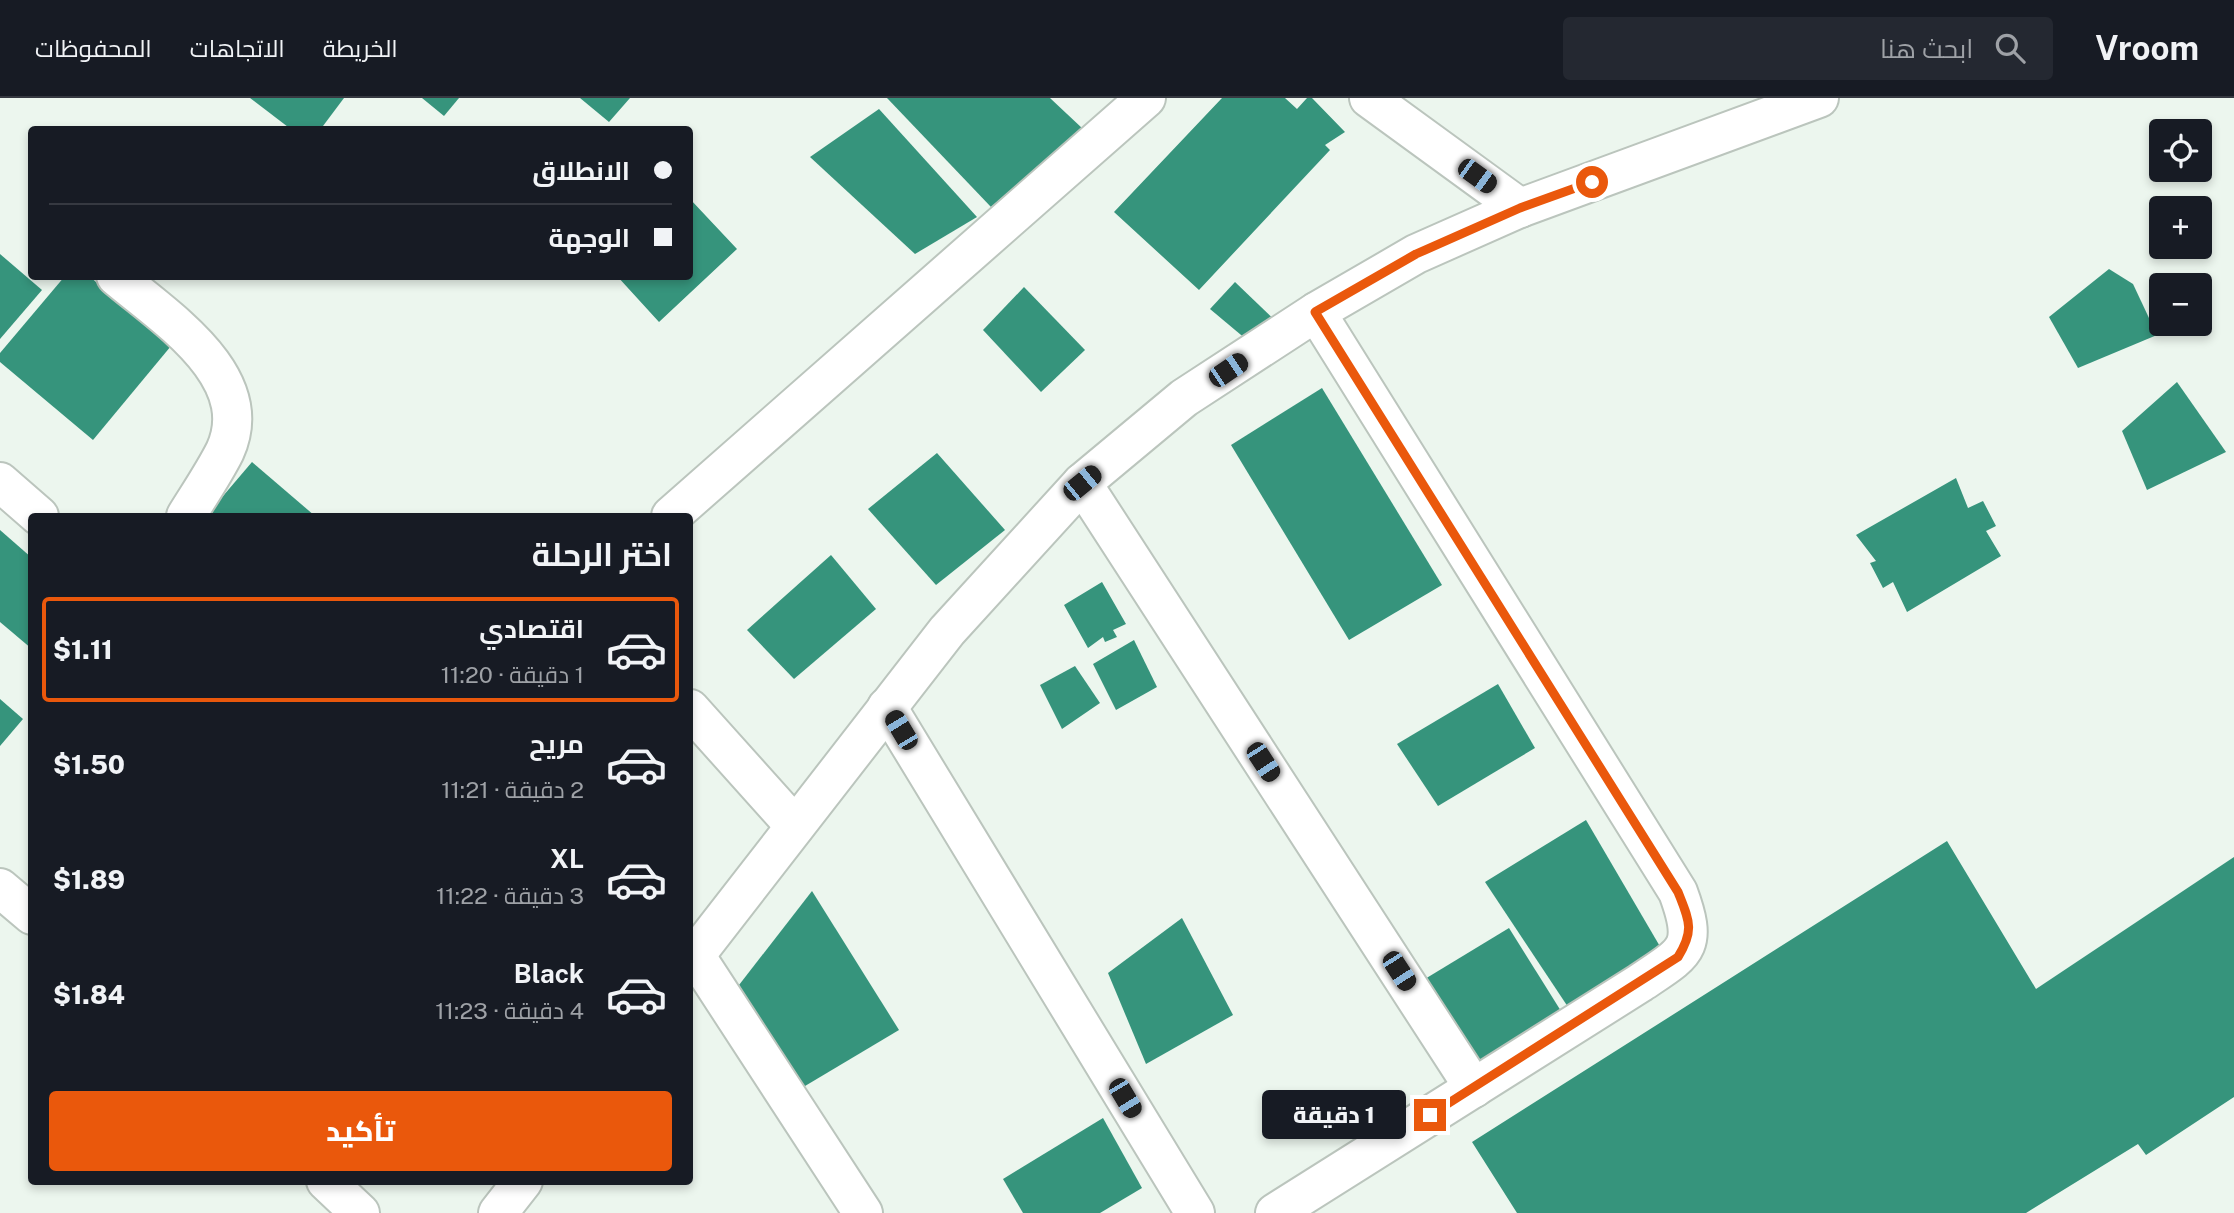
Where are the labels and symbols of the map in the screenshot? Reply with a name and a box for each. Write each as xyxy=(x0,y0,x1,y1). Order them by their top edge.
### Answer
car xyxy=(1454,155,1501,197)
route start xyxy=(1576,166,1608,198)
car xyxy=(1205,350,1252,390)
car xyxy=(1060,462,1105,504)
car xyxy=(882,707,921,753)
car xyxy=(1243,739,1284,785)
car xyxy=(1379,948,1420,994)
car xyxy=(1106,1075,1145,1121)
callout: 1 دقيقة xyxy=(1262,1090,1406,1140)
route end xyxy=(1414,1099,1446,1131)

